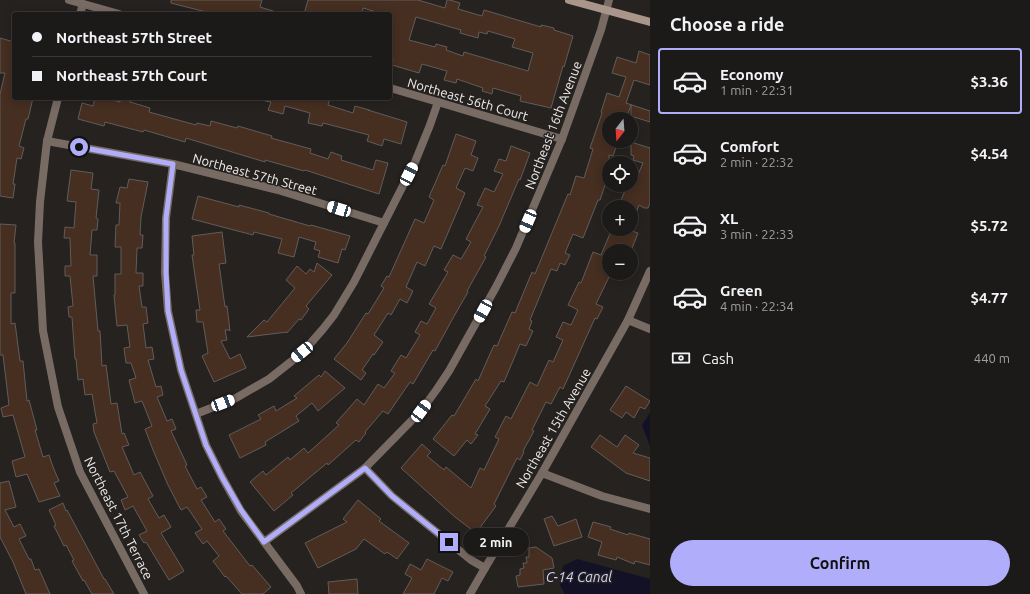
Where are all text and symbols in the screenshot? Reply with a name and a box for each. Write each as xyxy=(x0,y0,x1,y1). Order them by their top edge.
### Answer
text: Choose a ride xyxy=(670,14,784,34)
text: Northeast 57th Street xyxy=(56,29,212,46)
street label: Northeast 16th Avenue xyxy=(522,59,584,191)
icon: car xyxy=(672,63,708,99)
text: Economy xyxy=(720,66,784,83)
text: Northeast 57th Court xyxy=(56,67,207,84)
text: $3.36 xyxy=(970,73,1008,90)
street label: Northeast 56th Court xyxy=(406,75,530,123)
text: 1 min · 22:31 xyxy=(720,83,794,97)
north arrow xyxy=(602,112,638,148)
map controls xyxy=(602,112,638,280)
icon: car xyxy=(672,135,708,171)
route start xyxy=(70,138,88,156)
text: Comfort xyxy=(720,138,779,155)
text: $4.54 xyxy=(970,145,1008,162)
street label: Northeast 57th Street xyxy=(191,151,319,197)
text: 2 min · 22:32 xyxy=(720,155,794,169)
button: locate xyxy=(602,156,638,192)
car xyxy=(398,161,420,187)
car xyxy=(326,200,352,218)
button: + xyxy=(602,200,638,236)
icon: car xyxy=(672,207,708,243)
car xyxy=(518,208,538,234)
text: XL xyxy=(720,210,738,227)
text: $5.72 xyxy=(970,217,1008,234)
text: 3 min · 22:33 xyxy=(720,227,794,241)
button: − xyxy=(602,244,638,280)
icon: car xyxy=(672,279,708,315)
text: Green xyxy=(720,282,762,299)
text: $4.77 xyxy=(970,289,1008,306)
car xyxy=(472,298,494,324)
text: 4 min · 22:34 xyxy=(720,299,794,313)
car xyxy=(289,340,315,364)
icon: cash xyxy=(670,347,692,369)
text: Cash xyxy=(702,350,734,367)
text: 440 m xyxy=(974,351,1010,365)
street label: Northeast 15th Avenue xyxy=(513,366,593,490)
car xyxy=(210,393,236,413)
car xyxy=(409,398,433,424)
street label: Northeast 17th Terrace xyxy=(82,454,156,582)
callout: 2 min xyxy=(463,528,529,556)
route end xyxy=(440,533,458,551)
text: 2 min xyxy=(480,535,512,549)
button: Confirm xyxy=(670,540,1010,586)
water label: C-14 Canal xyxy=(546,569,612,585)

